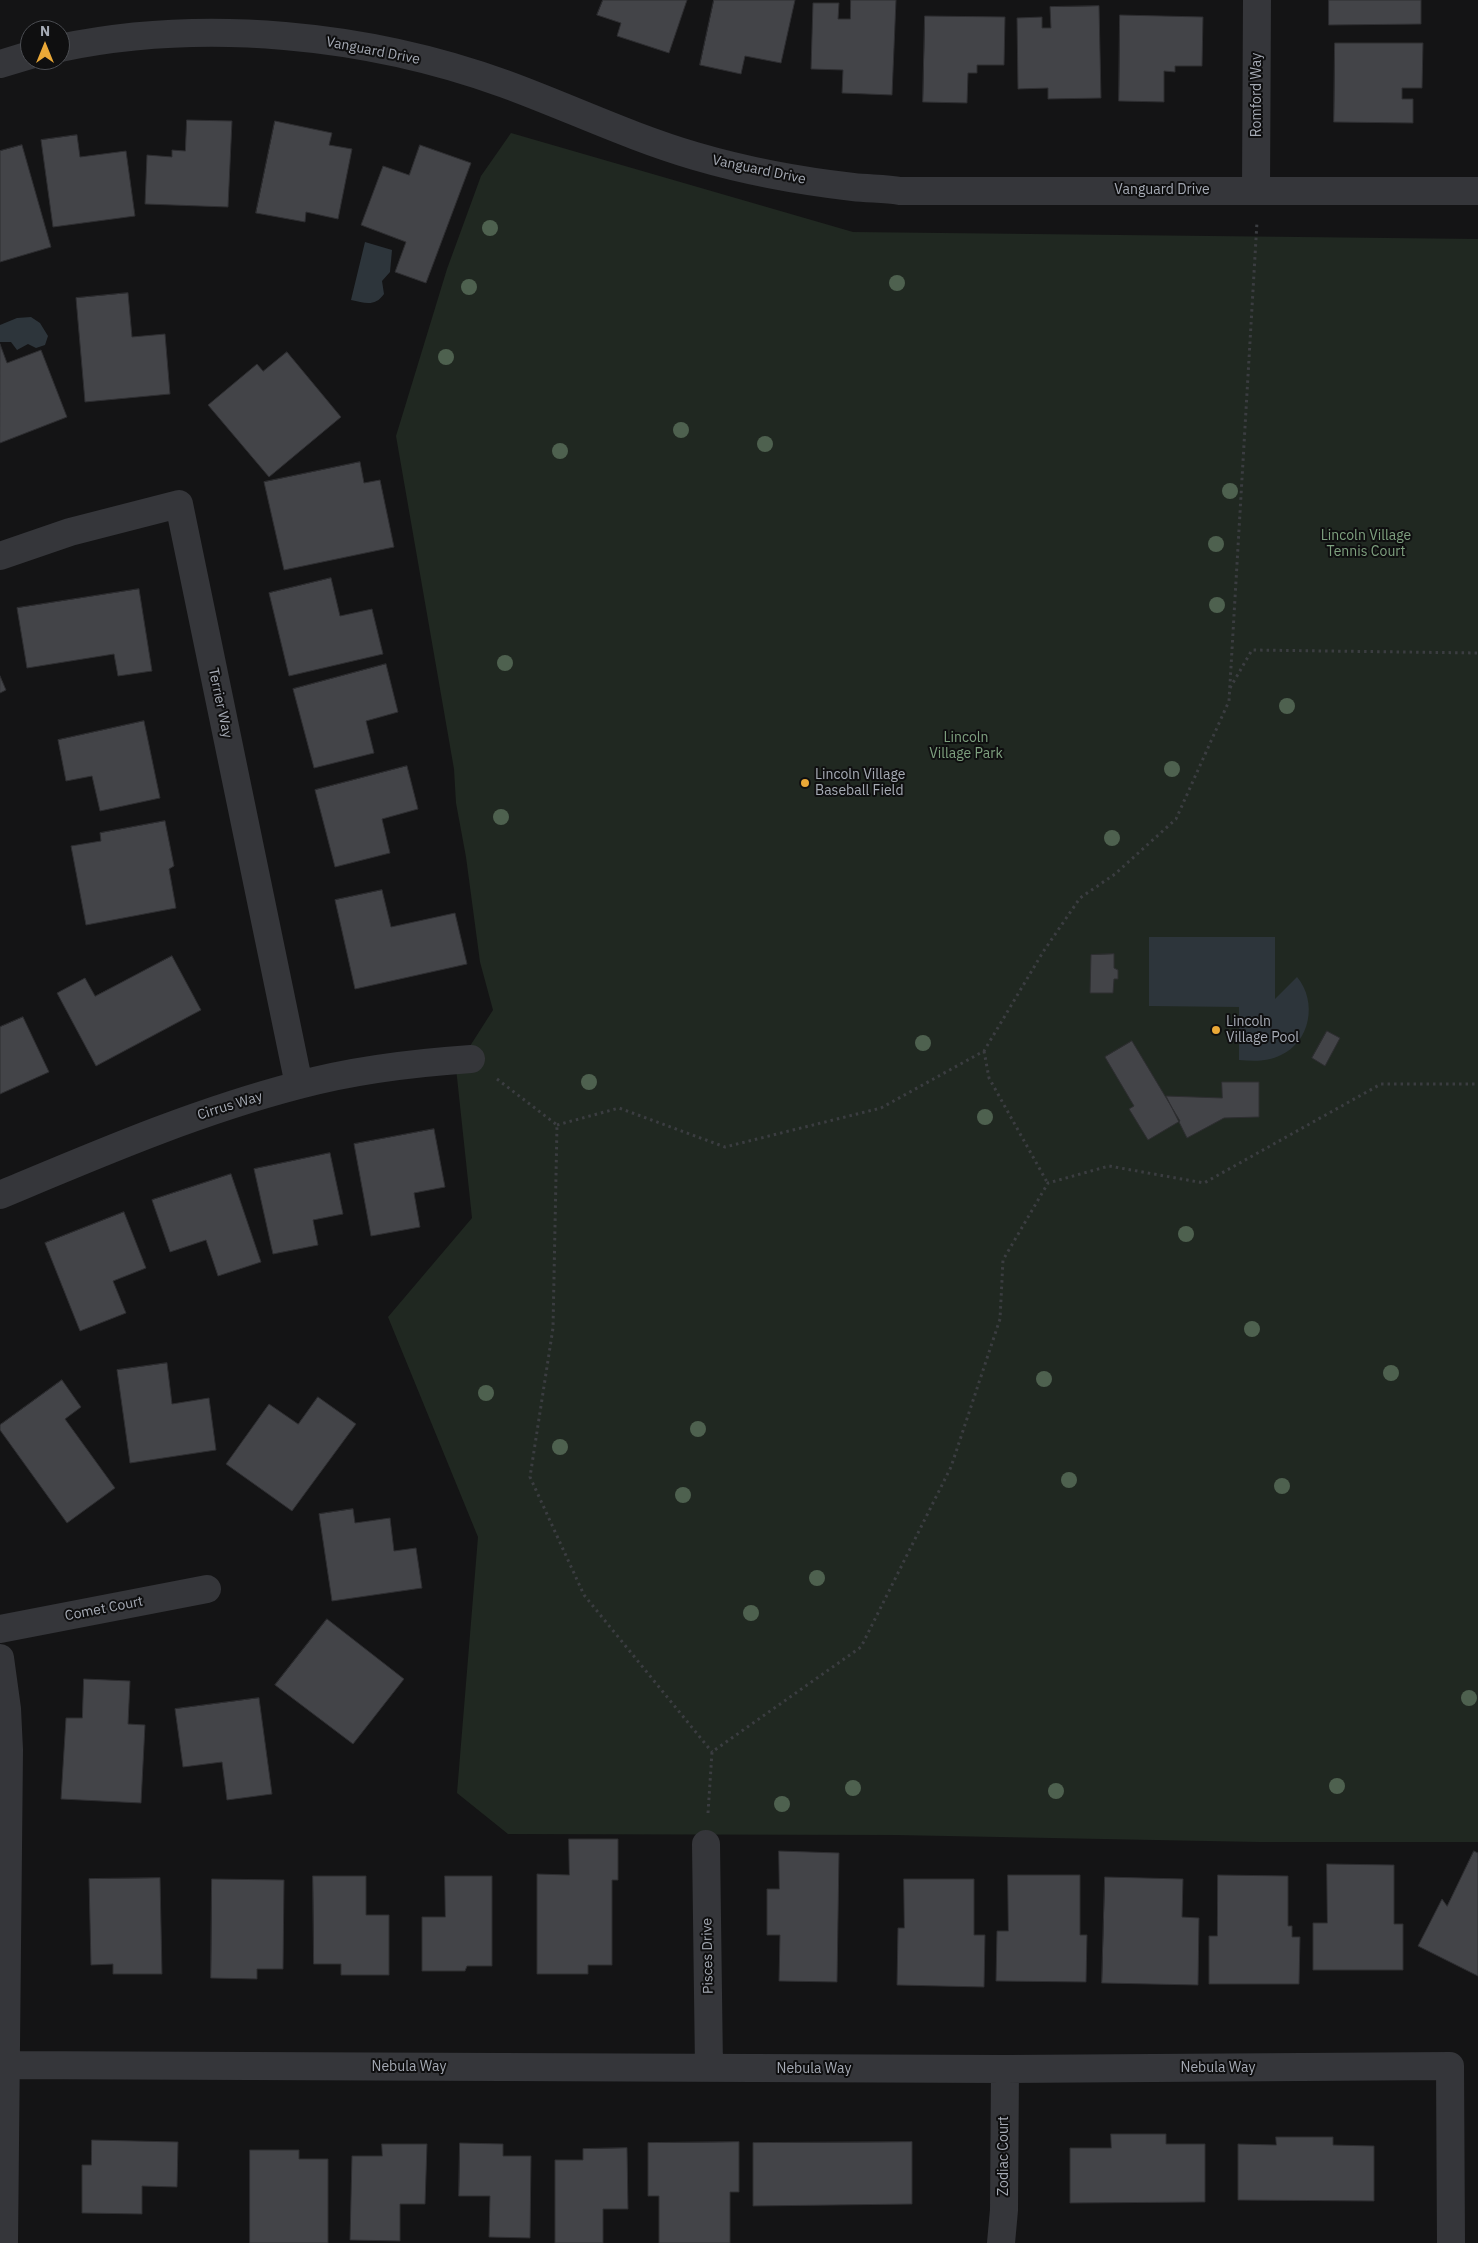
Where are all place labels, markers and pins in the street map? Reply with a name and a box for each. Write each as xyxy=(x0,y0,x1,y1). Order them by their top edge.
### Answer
place label: Lincoln Village Baseball Field xyxy=(815,767,905,800)
marker: Lincoln Village Baseball Field xyxy=(799,777,811,789)
place label: Lincoln Village Pool xyxy=(1226,1014,1299,1046)
marker: Lincoln Village Pool xyxy=(1210,1024,1222,1036)

